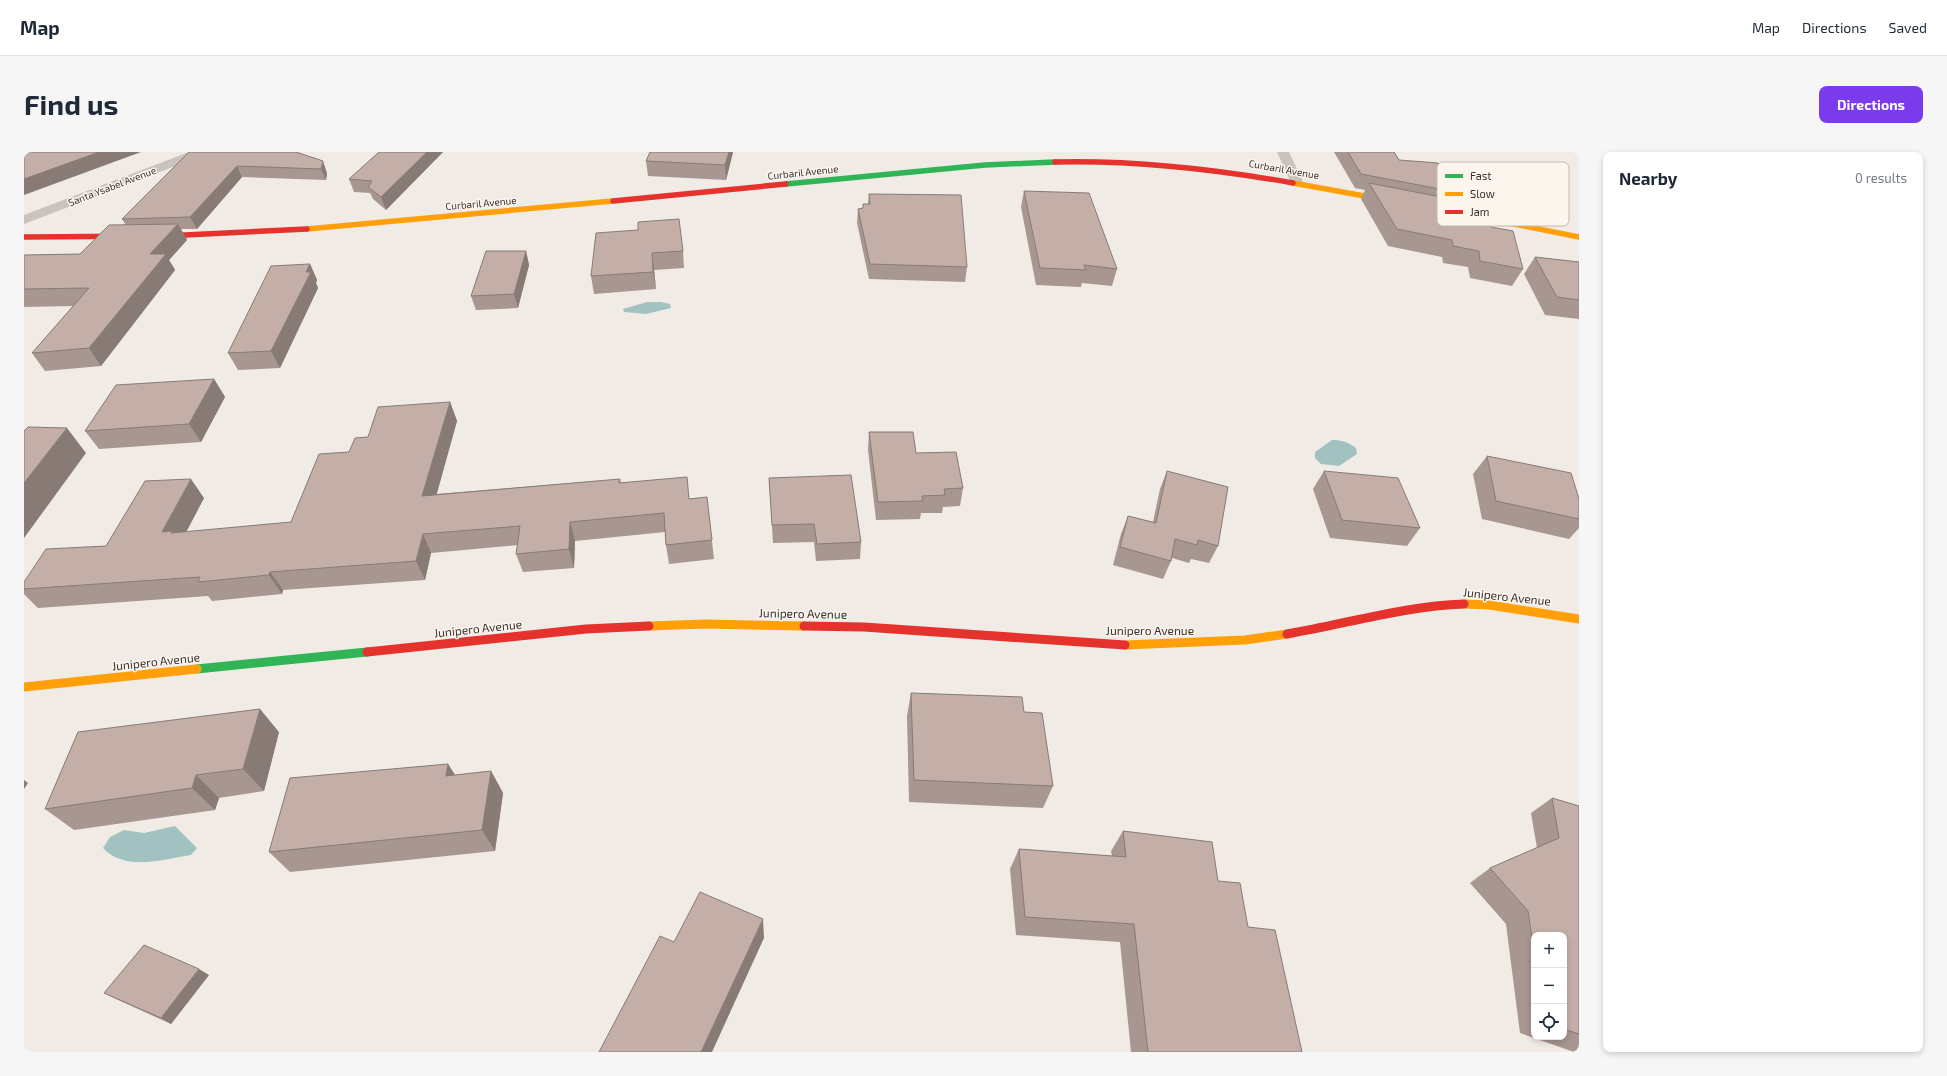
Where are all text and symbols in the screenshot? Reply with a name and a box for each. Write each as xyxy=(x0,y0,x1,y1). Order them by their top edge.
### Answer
text: Map xyxy=(20,16,60,39)
text: Map xyxy=(1752,19,1780,36)
text: Directions xyxy=(1802,19,1867,36)
text: Saved xyxy=(1889,19,1927,36)
button: Directions xyxy=(1819,86,1923,123)
text: Find us xyxy=(24,87,118,121)
street label: Curbaril Avenue xyxy=(1248,157,1320,181)
street label: Curbaril Avenue xyxy=(767,162,839,182)
legend xyxy=(1437,162,1569,226)
street label: Santa Ysabel Avenue xyxy=(66,164,158,208)
text: Nearby xyxy=(1619,168,1677,188)
text: Fast xyxy=(1470,169,1492,182)
text: 0 results xyxy=(1855,170,1907,186)
text: Slow xyxy=(1470,187,1495,200)
street label: Curbaril Avenue xyxy=(445,194,517,212)
text: Jam xyxy=(1470,205,1489,218)
street label: Junipero Avenue xyxy=(1462,584,1552,608)
street label: Junipero Avenue xyxy=(759,605,847,621)
street label: Junipero Avenue xyxy=(433,616,523,640)
street label: Junipero Avenue xyxy=(1106,623,1194,637)
street label: Junipero Avenue xyxy=(111,649,201,673)
map controls xyxy=(1531,932,1567,1040)
button: + xyxy=(1531,932,1567,968)
button: − xyxy=(1531,968,1567,1004)
button: locate xyxy=(1531,1004,1567,1040)

